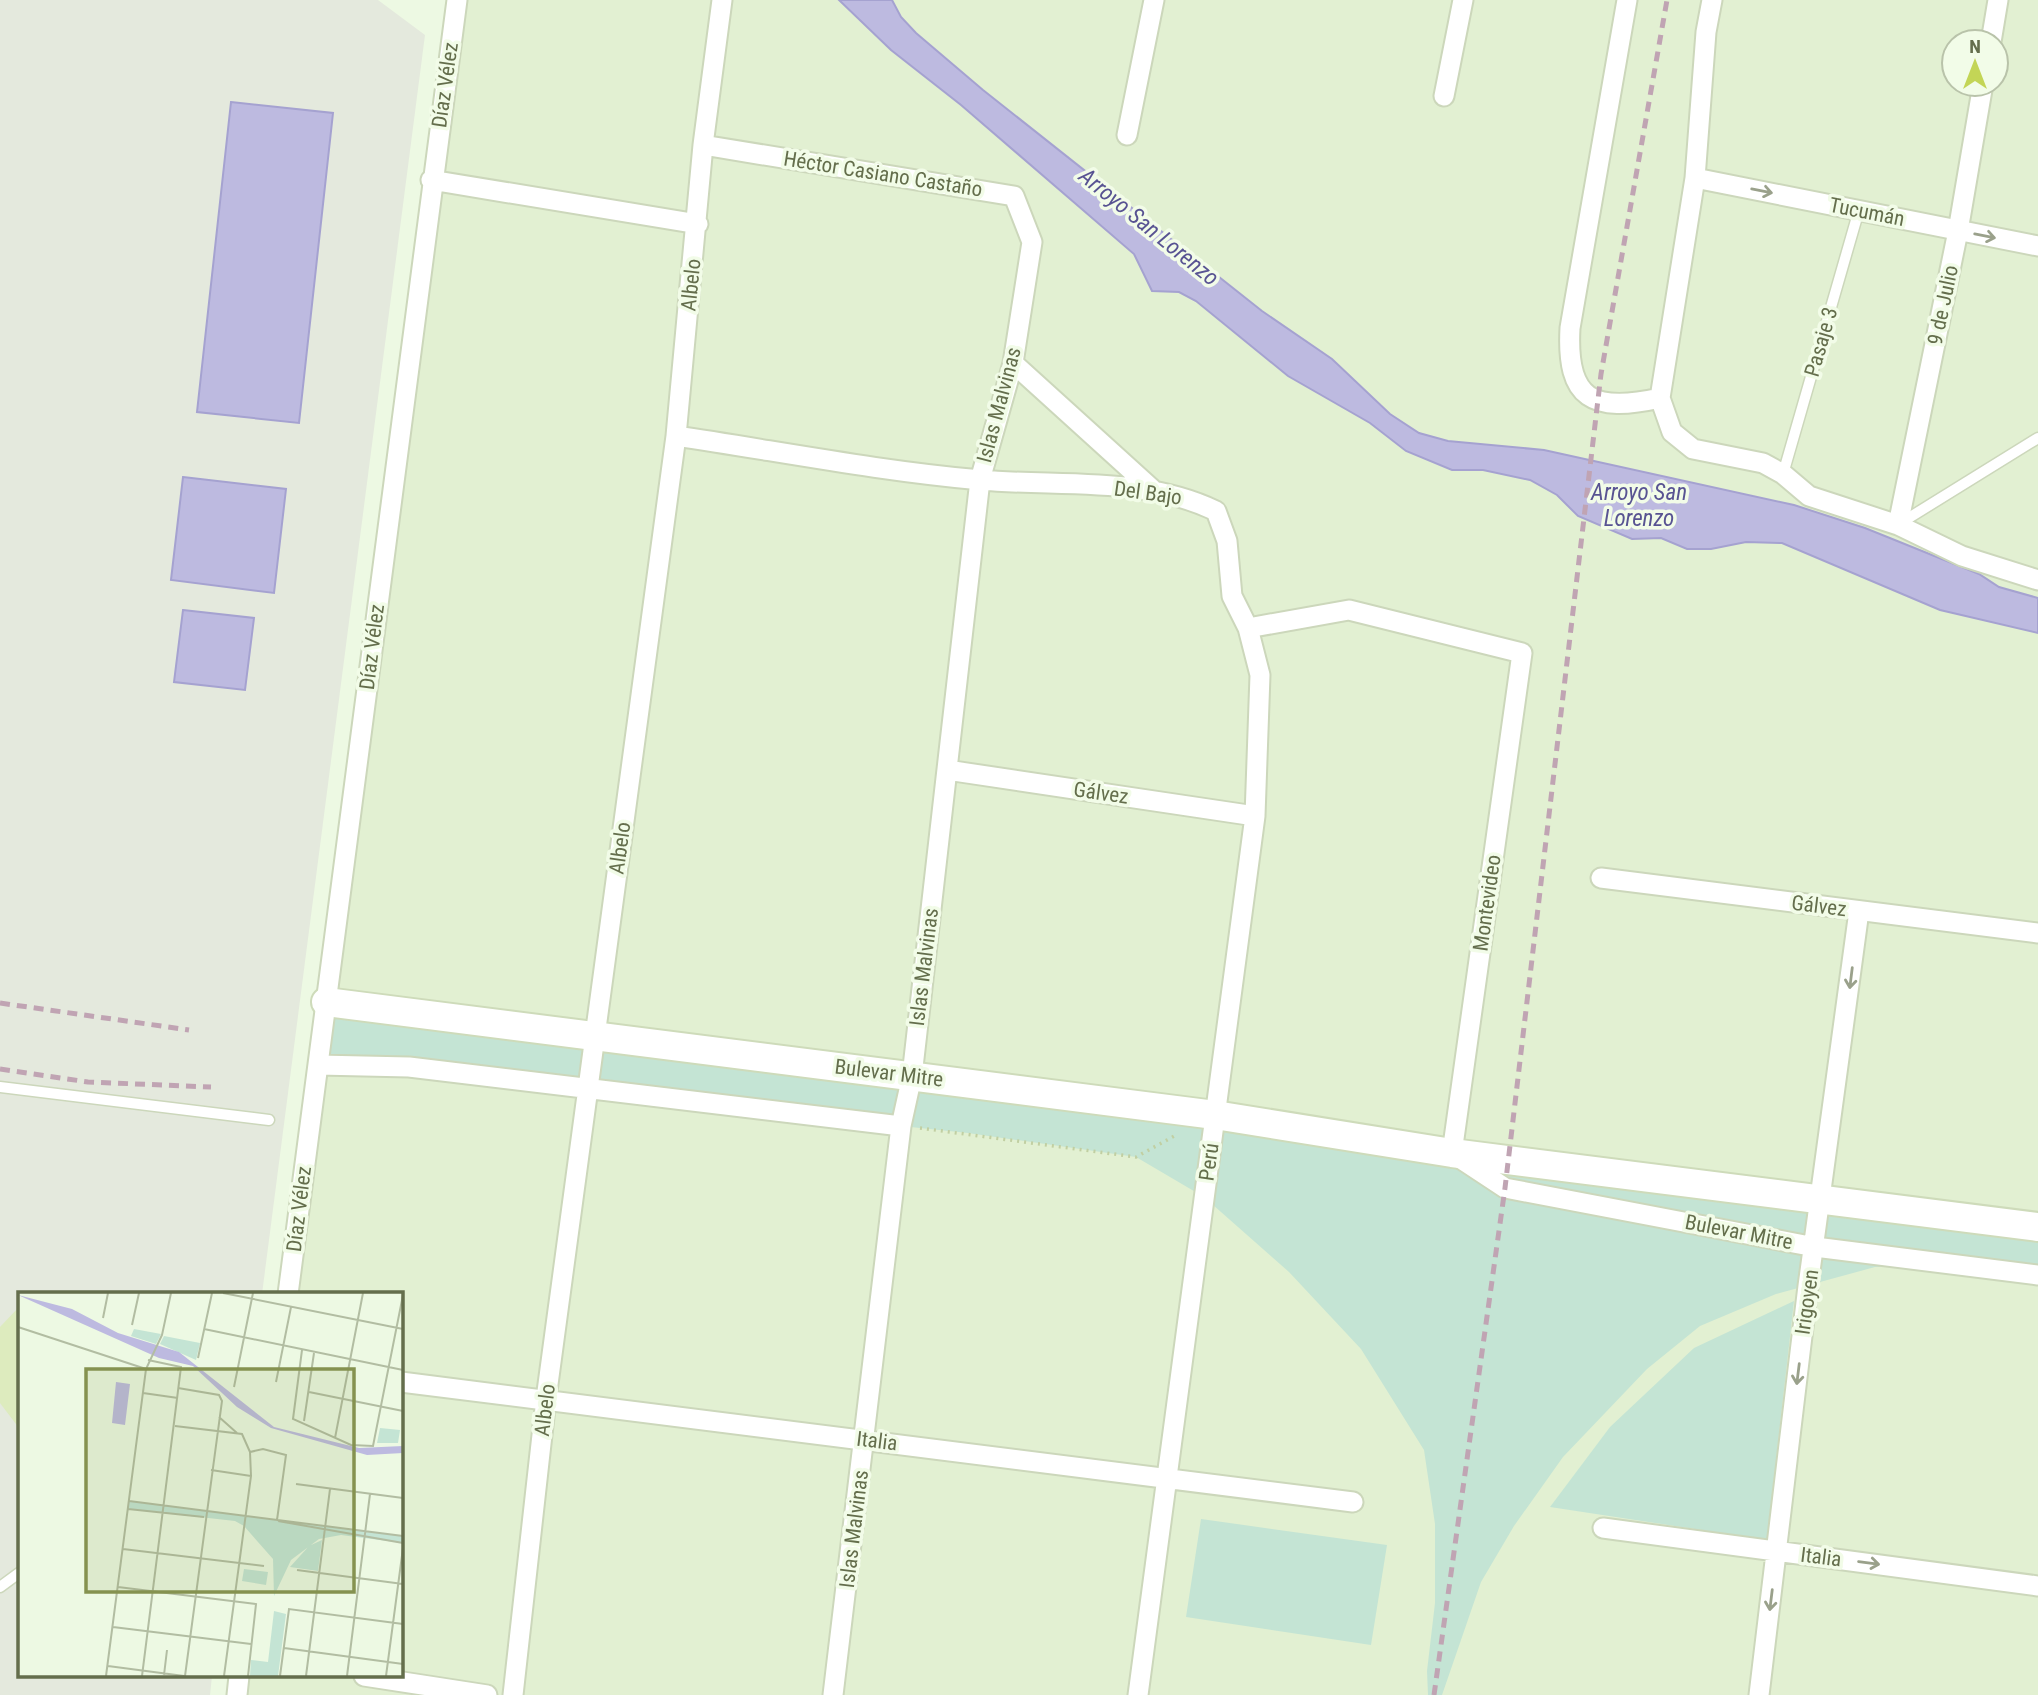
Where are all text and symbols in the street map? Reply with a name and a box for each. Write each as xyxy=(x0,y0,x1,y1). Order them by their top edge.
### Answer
north arrow xyxy=(1940,28,2010,98)
text: N xyxy=(1969,35,1981,58)
street label: Díaz Vélez xyxy=(427,41,463,129)
street label: Héctor Casiano Castaño xyxy=(782,146,984,202)
water label: Arroyo San Lorenzo xyxy=(1073,162,1224,291)
one-way arrow xyxy=(1750,185,1773,198)
street label: Tucumán xyxy=(1827,193,1907,231)
one-way arrow xyxy=(1973,229,1996,243)
street label: Albelo xyxy=(676,258,706,312)
street label: 9 de Julio xyxy=(1923,263,1963,347)
street label: Pasaje 3 xyxy=(1800,305,1842,379)
street label: Islas Malvinas xyxy=(972,345,1026,465)
street label: Del Bajo xyxy=(1113,476,1183,510)
water label: Arroyo San Lorenzo xyxy=(1590,479,1687,532)
street label: Díaz Vélez xyxy=(355,603,389,691)
street label: Gálvez xyxy=(1072,777,1130,809)
street label: Albelo xyxy=(604,820,636,876)
street label: Montevideo xyxy=(1468,853,1506,953)
street label: Gálvez xyxy=(1790,891,1848,921)
street label: Islas Malvinas xyxy=(905,907,943,1027)
one-way arrow xyxy=(1844,966,1857,989)
street label: Bulevar Mitre xyxy=(833,1054,945,1092)
street label: Perú xyxy=(1194,1142,1224,1182)
street label: Díaz Vélez xyxy=(282,1165,316,1253)
street label: Bulevar Mitre xyxy=(1683,1210,1795,1254)
street label: Irigoyen xyxy=(1791,1268,1823,1336)
inset map xyxy=(18,1292,402,1678)
one-way arrow xyxy=(1791,1362,1804,1385)
street label: Albelo xyxy=(530,1382,560,1438)
street label: Italia xyxy=(855,1427,899,1455)
street label: Islas Malvinas xyxy=(835,1469,873,1589)
street label: Italia xyxy=(1799,1543,1843,1571)
one-way arrow xyxy=(1857,1557,1880,1570)
one-way arrow xyxy=(1765,1588,1778,1610)

